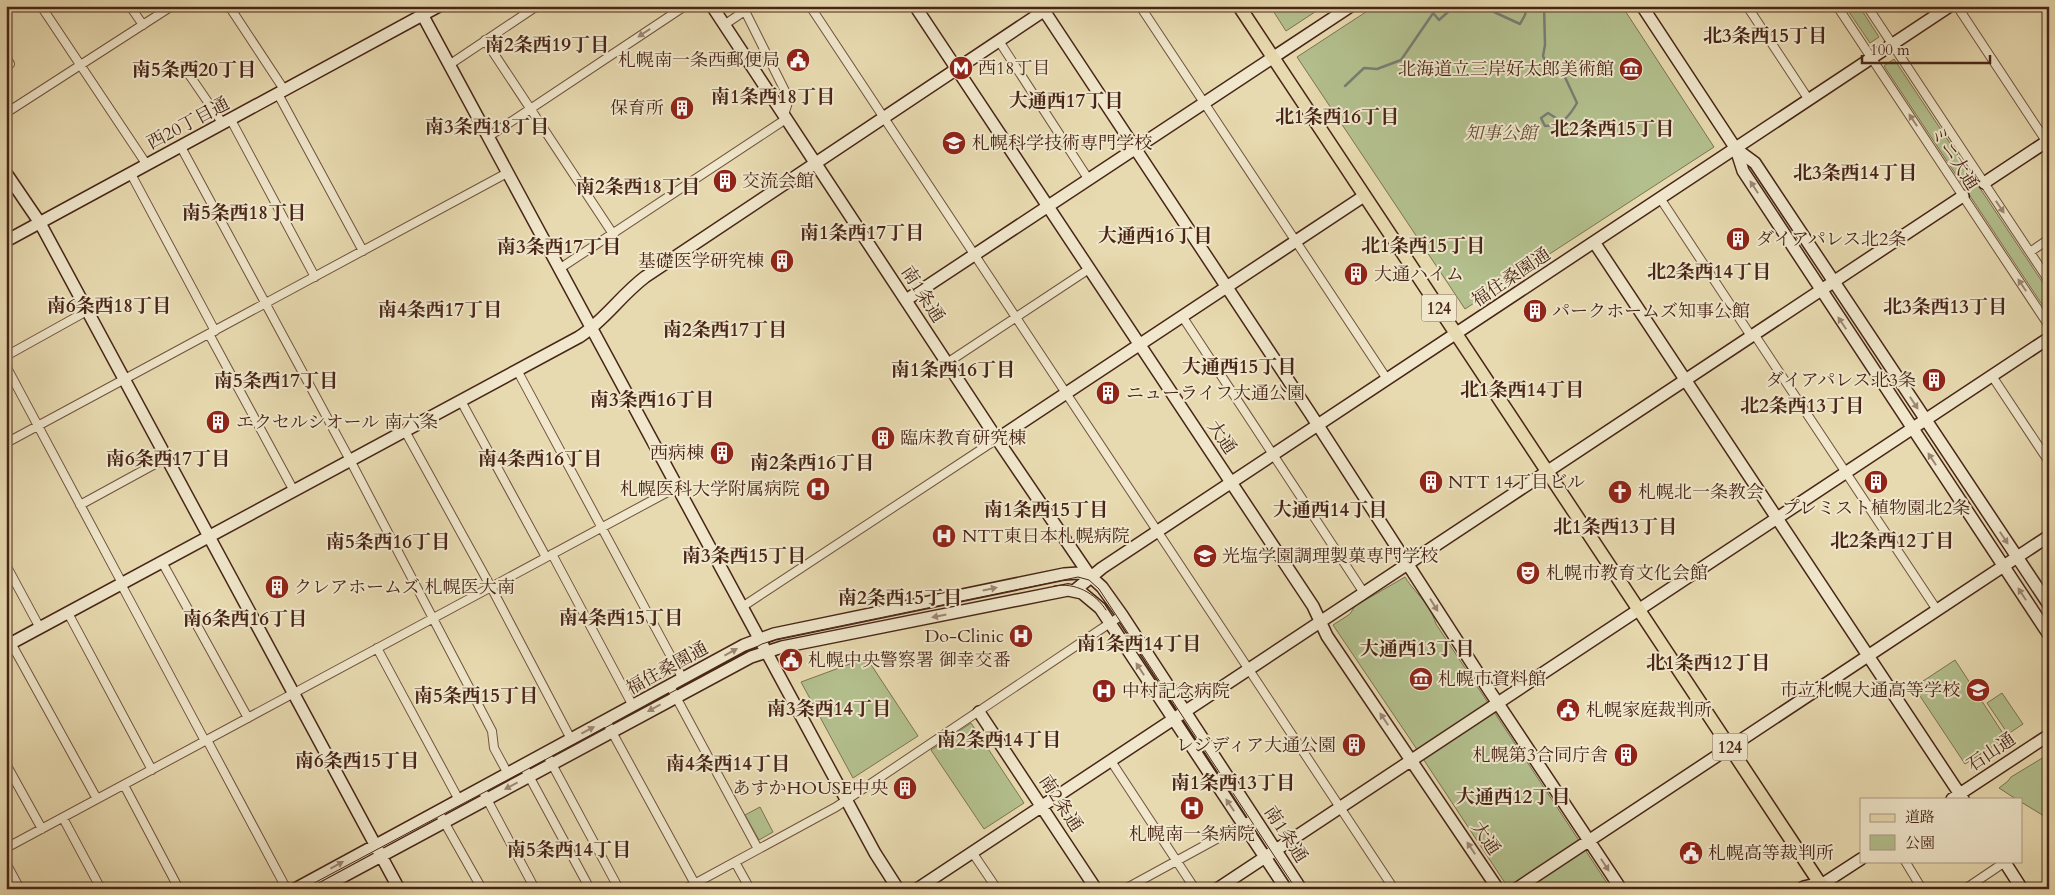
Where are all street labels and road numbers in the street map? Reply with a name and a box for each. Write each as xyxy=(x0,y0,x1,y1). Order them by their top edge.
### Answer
street label: 西20丁目通 xyxy=(142,91,234,156)
street label: ミニ大通 xyxy=(1924,121,1985,195)
street label: 福住桑園通 xyxy=(1467,242,1556,313)
street label: 南1条通 xyxy=(895,261,950,328)
road number: 124 xyxy=(1422,294,1456,322)
street label: 大通 xyxy=(1201,415,1242,459)
street label: 福住桑園通 xyxy=(622,636,713,701)
street label: 石山通 xyxy=(1962,727,2021,778)
road number: 124 xyxy=(1712,734,1748,760)
street label: 南2条通 xyxy=(1033,770,1088,837)
street label: 南1条通 xyxy=(1258,801,1313,868)
street label: 大通 xyxy=(1465,816,1506,860)

